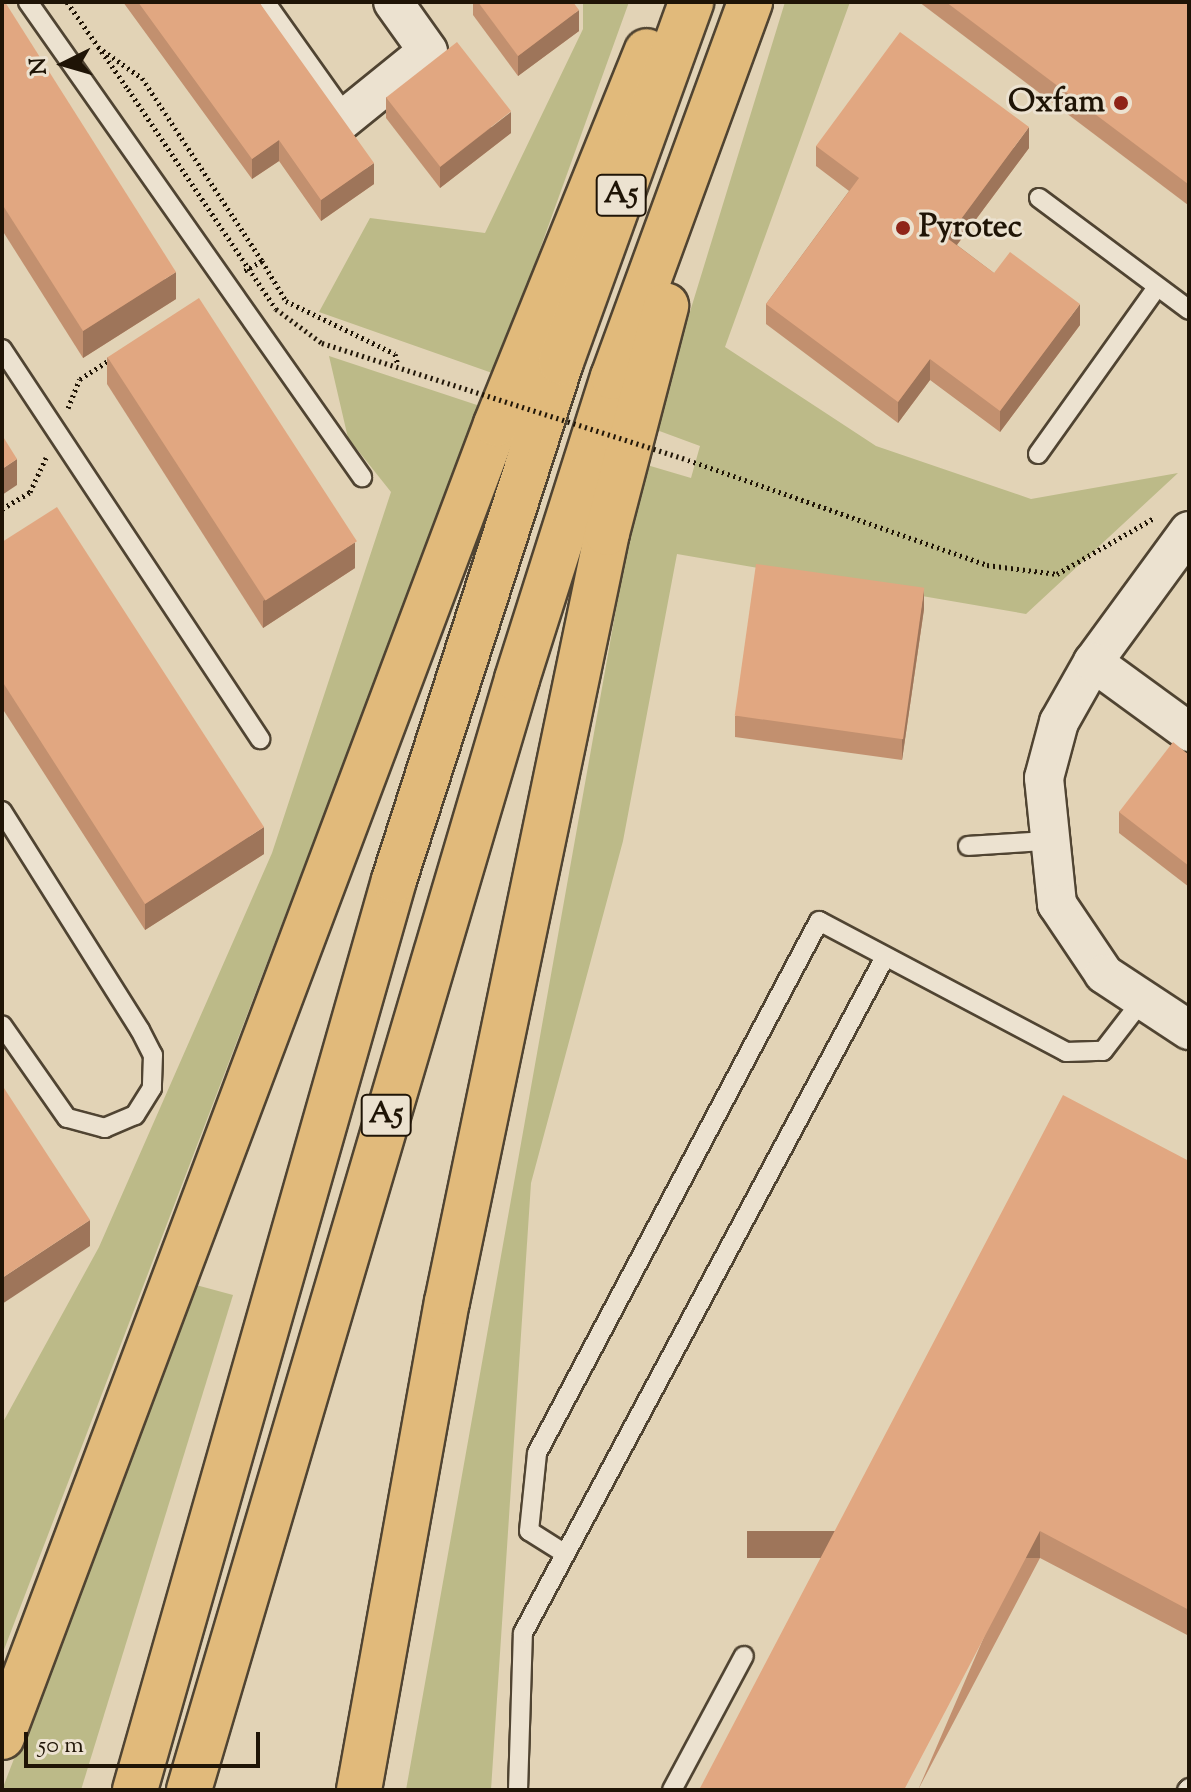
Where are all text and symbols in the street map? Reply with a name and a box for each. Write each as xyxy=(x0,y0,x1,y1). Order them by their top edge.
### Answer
north arrow xyxy=(24,24,104,104)
text: N xyxy=(23,56,57,76)
place label: Oxfam xyxy=(1008,84,1105,122)
marker: Oxfam xyxy=(1112,94,1130,112)
road number: A5 xyxy=(595,169,647,221)
place label: Pyrotec xyxy=(919,209,1022,247)
marker: Pyrotec xyxy=(894,219,912,237)
road number: A5 xyxy=(360,1089,412,1141)
scale bar xyxy=(28,1716,264,1766)
text: 50 m xyxy=(38,1729,84,1763)

